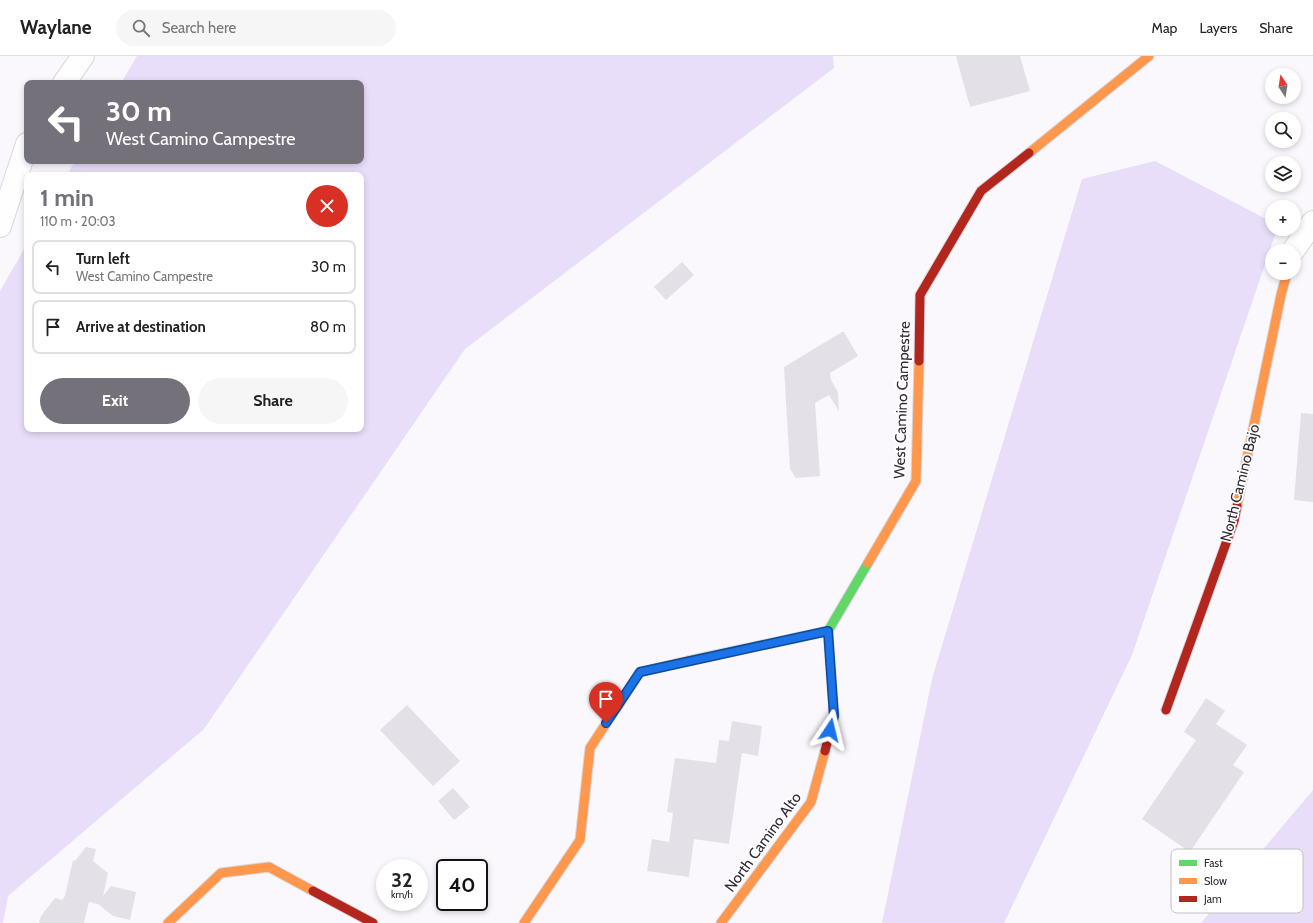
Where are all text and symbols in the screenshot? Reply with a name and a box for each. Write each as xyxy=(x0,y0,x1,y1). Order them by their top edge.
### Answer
search box xyxy=(116,10,396,46)
text: Waylane xyxy=(20,16,92,39)
icon: search xyxy=(130,17,152,39)
text: Search here xyxy=(162,19,236,37)
text: Map xyxy=(1152,19,1177,37)
text: Layers xyxy=(1199,19,1237,37)
text: Share xyxy=(1259,19,1293,37)
north arrow xyxy=(1265,68,1301,104)
map controls xyxy=(1265,68,1301,280)
text: 30 m xyxy=(106,94,172,128)
icon: left xyxy=(40,96,92,148)
button: search xyxy=(1265,112,1301,148)
text: West Camino Campestre xyxy=(106,128,295,150)
button: layers xyxy=(1265,156,1301,192)
text: 1 min xyxy=(40,183,94,212)
button: close xyxy=(306,185,348,227)
button: + xyxy=(1265,200,1301,236)
text: 110 m · 20:03 xyxy=(40,213,116,229)
button: − xyxy=(1265,244,1301,280)
text: Turn left xyxy=(76,250,130,268)
icon: left xyxy=(42,256,64,278)
text: 30 m xyxy=(311,258,346,276)
text: West Camino Campestre xyxy=(76,268,213,284)
icon: arrive xyxy=(42,316,64,338)
text: Arrive at destination xyxy=(76,318,206,336)
text: 80 m xyxy=(310,318,346,336)
street label: West Camino Campestre xyxy=(890,321,914,479)
button: Exit xyxy=(40,378,190,424)
button: Share xyxy=(198,378,348,424)
street label: North Camino Bajo xyxy=(1217,422,1263,544)
pin xyxy=(589,682,623,723)
icon: arrive xyxy=(595,688,617,710)
position arrow xyxy=(809,709,851,751)
street label: North Camino Alto xyxy=(721,789,805,895)
legend xyxy=(1171,849,1303,913)
text: Fast xyxy=(1204,856,1223,870)
speed limit sign: 40 xyxy=(436,859,488,911)
text: 32 xyxy=(391,868,413,892)
text: Slow xyxy=(1204,874,1227,888)
text: km/h xyxy=(391,888,413,901)
text: Jam xyxy=(1203,892,1222,906)

